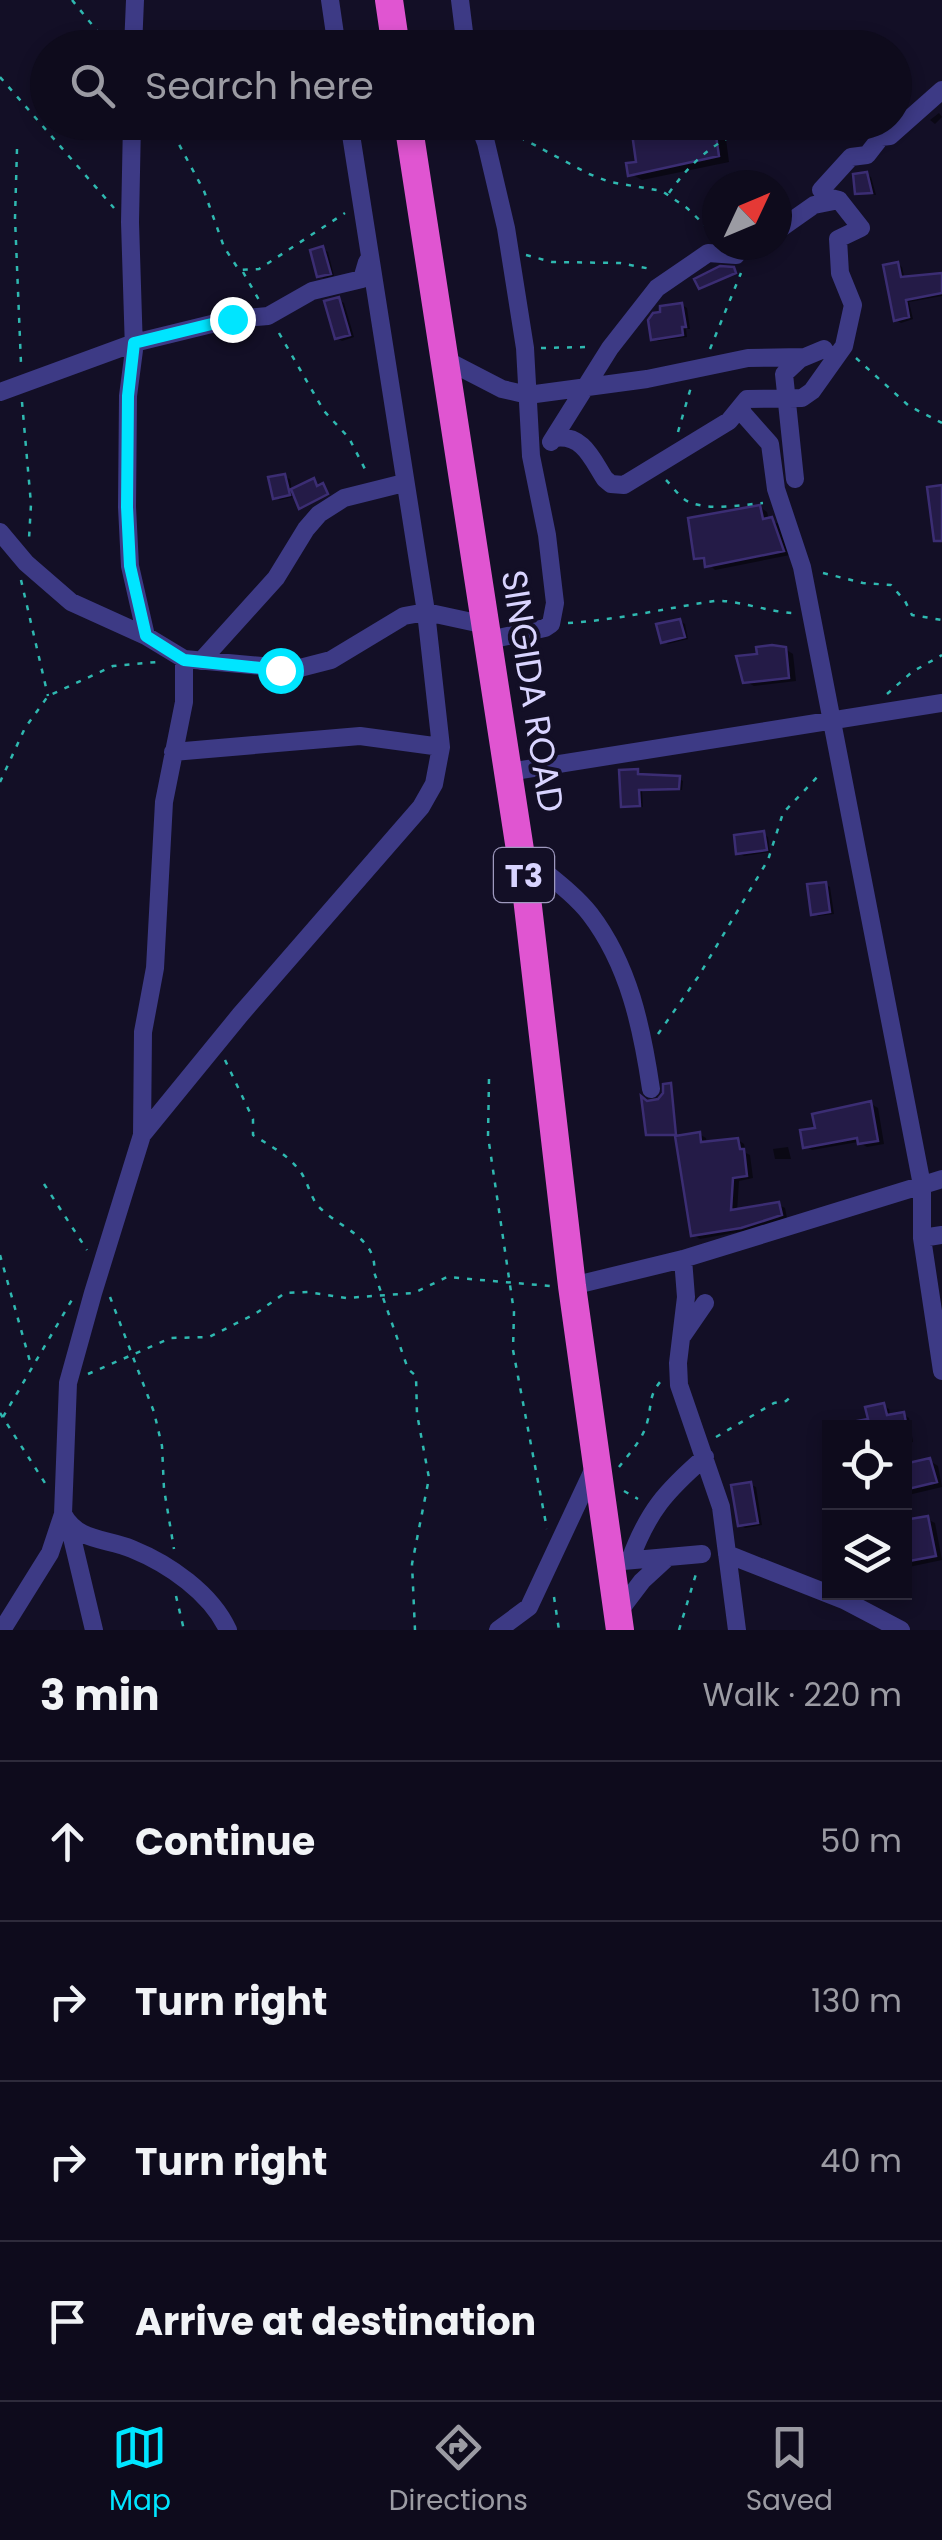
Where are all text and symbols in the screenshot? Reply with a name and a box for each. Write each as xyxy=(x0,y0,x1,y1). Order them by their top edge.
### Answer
search box xyxy=(30,30,912,140)
icon: search xyxy=(65,58,120,113)
text: Search here xyxy=(145,59,374,112)
north arrow xyxy=(702,170,792,260)
route end xyxy=(210,297,256,343)
street label: SINGIDA ROAD xyxy=(490,566,576,816)
route start xyxy=(258,648,304,694)
road number: T3 xyxy=(494,848,554,902)
map controls xyxy=(822,1420,912,1600)
button: locate xyxy=(822,1420,912,1510)
button: layers xyxy=(822,1510,912,1600)
text: 3 min xyxy=(40,1666,160,1725)
text: Walk · 220 m xyxy=(703,1672,902,1717)
icon: ahead xyxy=(40,1814,95,1869)
text: Continue xyxy=(135,1815,315,1868)
text: 50 m xyxy=(820,1818,902,1863)
icon: right xyxy=(40,1974,95,2029)
text: Turn right xyxy=(135,1975,327,2028)
text: 130 m xyxy=(811,1978,902,2023)
icon: right xyxy=(40,2134,95,2189)
text: Turn right xyxy=(135,2135,327,2188)
text: 40 m xyxy=(820,2138,902,2183)
icon: arrive xyxy=(40,2294,95,2349)
text: Arrive at destination xyxy=(135,2295,536,2348)
tab: Map xyxy=(109,2420,171,2522)
tab: Directions xyxy=(389,2420,528,2522)
tab: Saved xyxy=(746,2420,833,2522)

